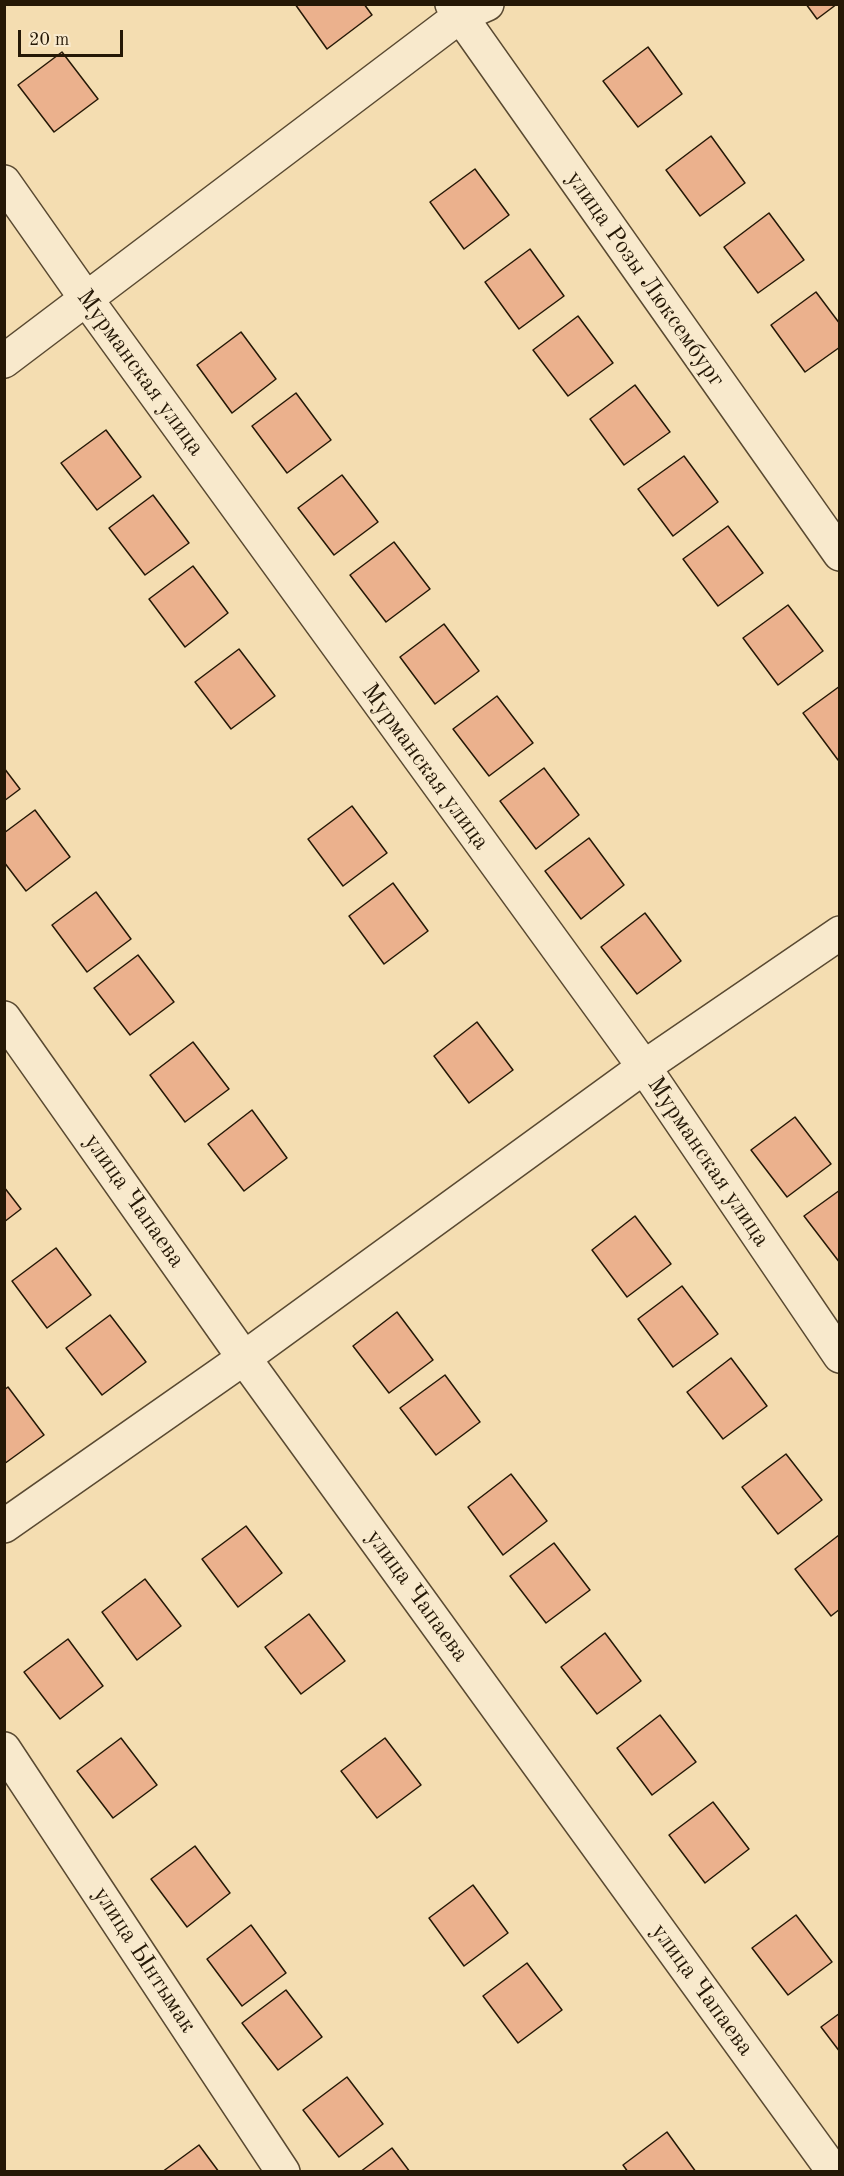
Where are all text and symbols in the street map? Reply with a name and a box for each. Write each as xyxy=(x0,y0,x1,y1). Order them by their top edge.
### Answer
scale bar xyxy=(21,18,126,56)
text: 20 m xyxy=(29,31,69,49)
street label: улица Розы Люксембург xyxy=(559,165,731,393)
street label: Мурманская улица xyxy=(70,284,210,462)
street label: Мурманская улица xyxy=(355,678,495,856)
street label: Мурманская улица xyxy=(640,1071,776,1253)
street label: улица Чапаева xyxy=(77,1128,191,1274)
street label: улица Чапаева xyxy=(359,1524,475,1668)
street label: улица Ынтымак xyxy=(86,1881,202,2039)
street label: улица Чапаева xyxy=(644,1918,760,2062)

